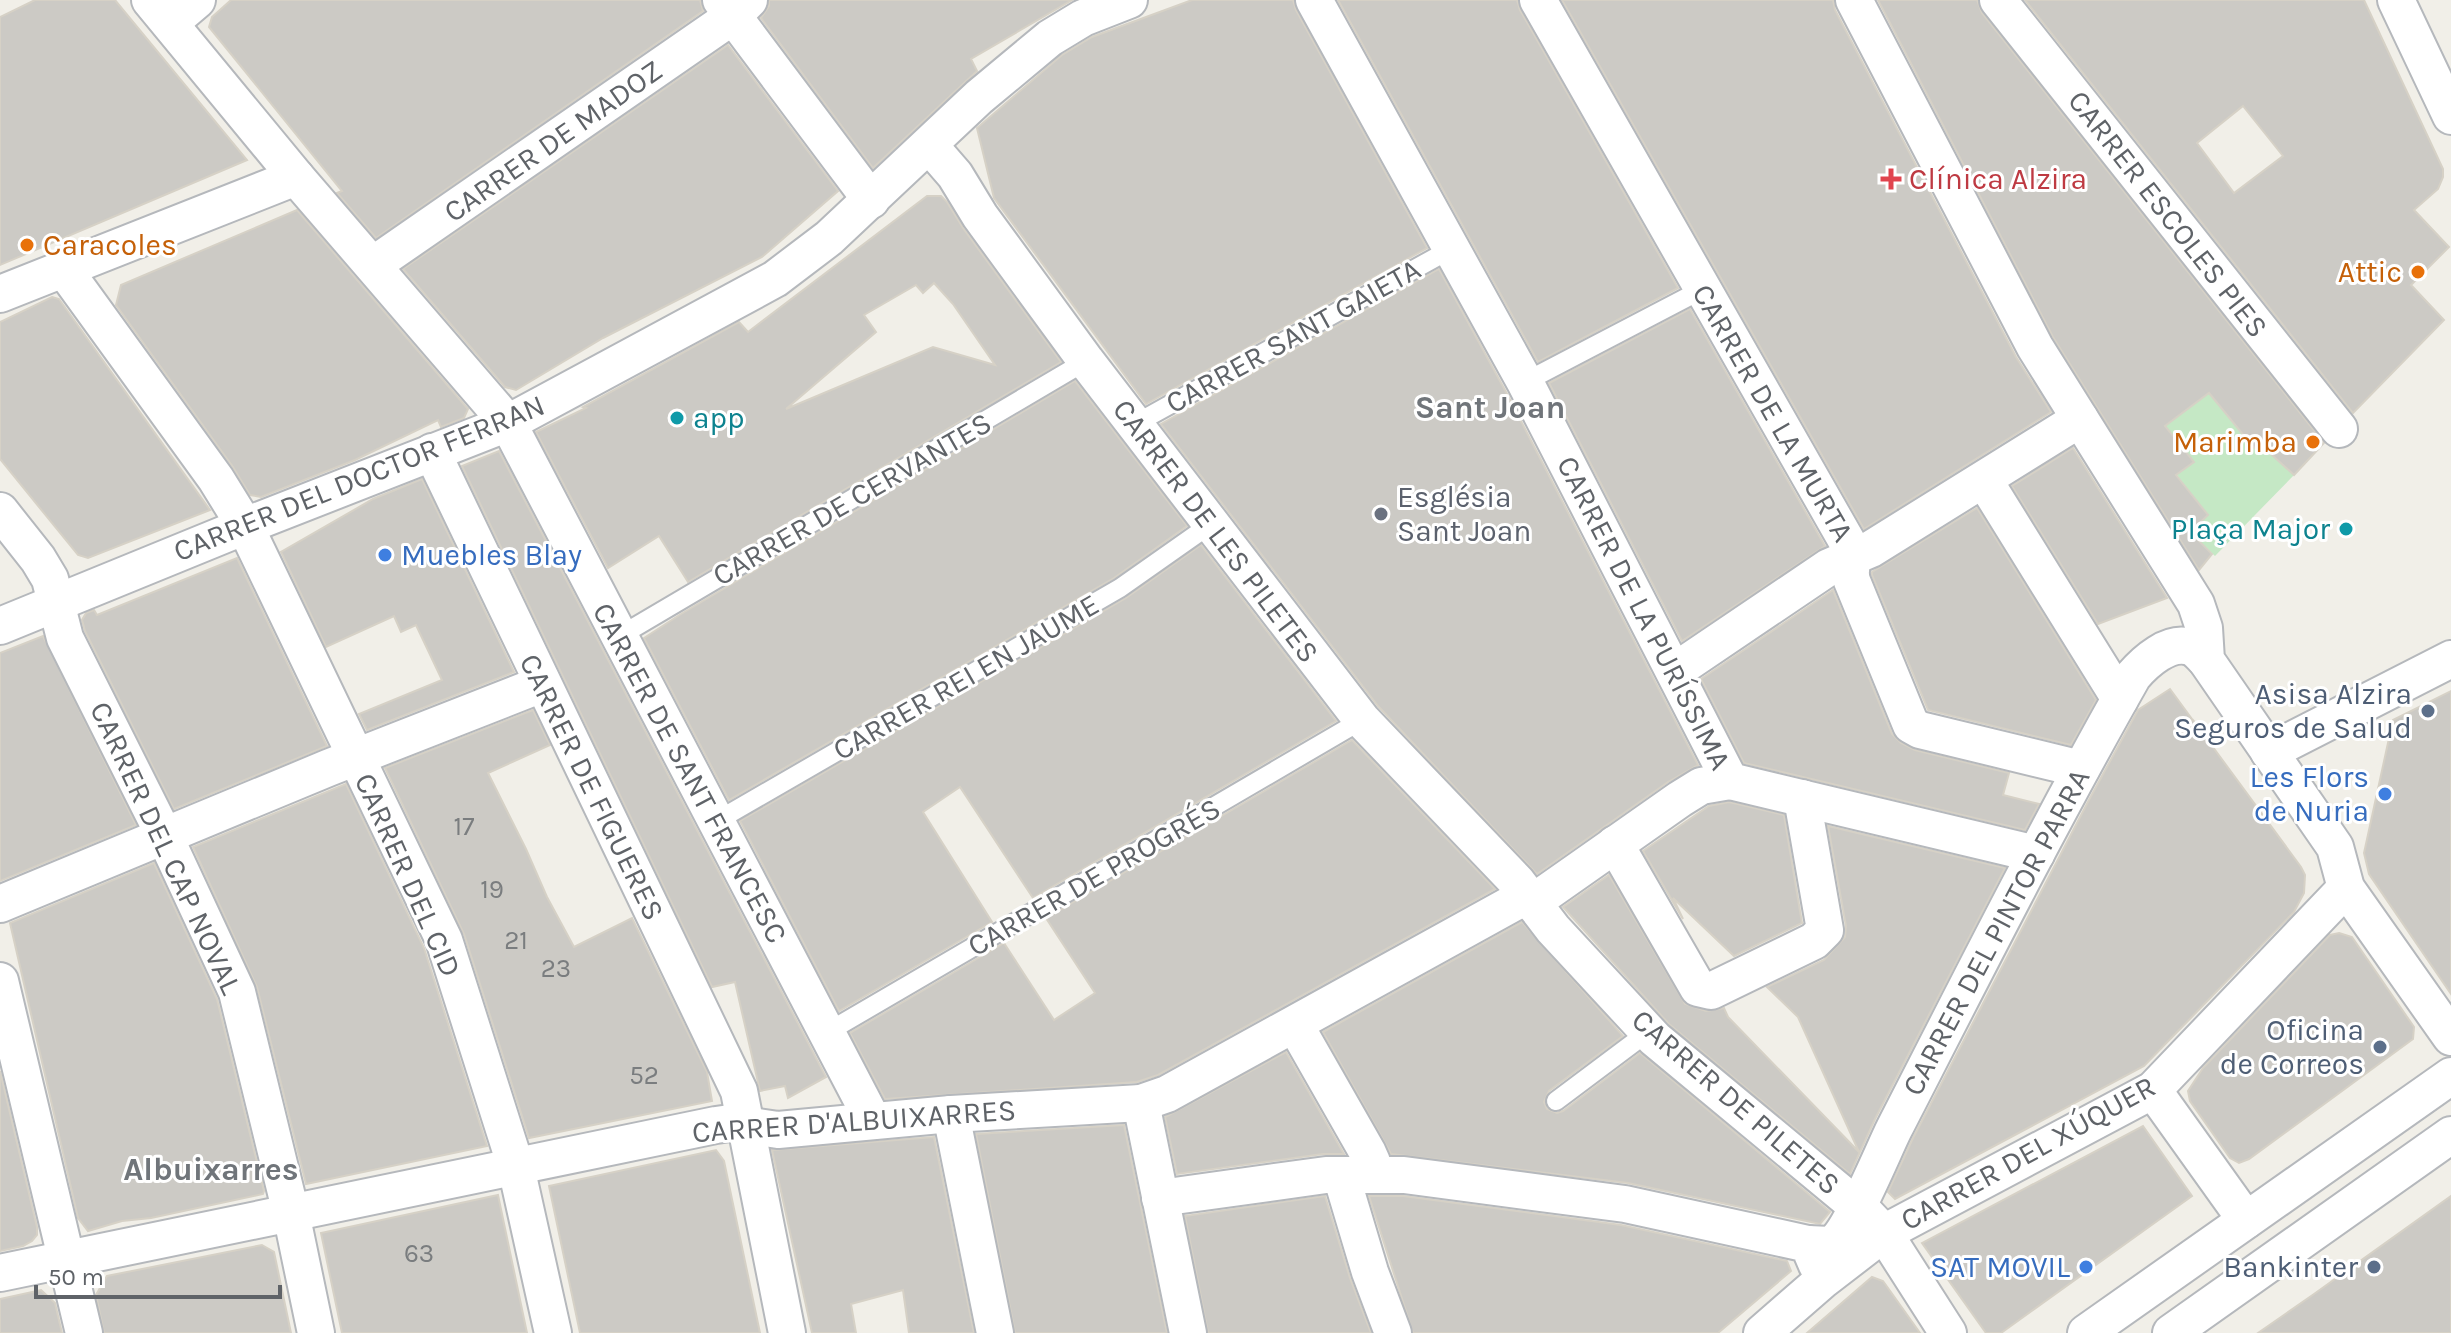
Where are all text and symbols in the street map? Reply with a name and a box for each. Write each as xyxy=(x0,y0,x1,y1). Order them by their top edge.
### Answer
street label: CARRER DE MADOZ xyxy=(437,52,669,230)
street label: CARRER ESCOLES PIES xyxy=(2060,83,2276,345)
place label: Clínica Alzira xyxy=(1909,161,2087,197)
marker: Clínica Alzira xyxy=(1880,168,1902,190)
place label: Caracoles xyxy=(43,227,177,263)
marker: Caracoles xyxy=(18,236,36,254)
street label: CARRER SANT GAIETA xyxy=(1159,251,1427,421)
place label: Attic xyxy=(2338,254,2402,290)
marker: Attic xyxy=(2409,263,2427,281)
street label: CARRER DE LA MURTA xyxy=(1685,278,1861,548)
street label: CARRER DEL DOCTOR FERRAN xyxy=(168,387,550,569)
district label: Sant Joan xyxy=(1415,389,1565,426)
street label: CARRER DE LES PILETES xyxy=(1105,392,1327,670)
place label: app xyxy=(693,400,745,436)
street label: CARRER DE CERVANTES xyxy=(706,404,998,594)
marker: app xyxy=(668,409,686,427)
place label: Marimba xyxy=(2173,424,2297,460)
marker: Marimba xyxy=(2304,433,2322,451)
street label: CARRER DE LA PURÍSSIMA xyxy=(1549,450,1739,776)
place label: Església Sant Joan xyxy=(1397,479,1531,549)
marker: Església Sant Joan xyxy=(1372,505,1390,523)
place label: Plaça Major xyxy=(2171,511,2330,547)
marker: Plaça Major xyxy=(2337,520,2355,538)
place label: Muebles Blay xyxy=(401,537,582,573)
marker: Muebles Blay xyxy=(376,546,394,564)
street label: CARRER REI EN JAUME xyxy=(827,586,1105,768)
street label: CARRER DE SANT FRANCESC xyxy=(585,597,795,949)
street label: CARRER DE FIGUERES xyxy=(512,648,672,926)
place label: Asisa Alzira Seguros de Salud xyxy=(2174,676,2412,746)
street label: CARRER DEL CAP NOVAL xyxy=(82,696,250,1000)
marker: Asisa Alzira Seguros de Salud xyxy=(2419,702,2437,720)
place label: Les Flors de Nuria xyxy=(2250,759,2369,829)
street label: CARRER DEL PINTOR PARRA xyxy=(1895,763,2097,1101)
street label: CARRER DEL CID xyxy=(347,768,469,982)
marker: Les Flors de Nuria xyxy=(2376,785,2394,803)
street label: CARRER DE PROGRÉS xyxy=(961,790,1227,964)
house number: 17 xyxy=(454,811,474,842)
house number: 19 xyxy=(480,874,504,905)
house number: 21 xyxy=(504,925,528,956)
house number: 23 xyxy=(541,953,571,984)
street label: CARRER DE PILETES xyxy=(1624,1002,1848,1202)
place label: Oficina de Correos xyxy=(2220,1012,2364,1082)
marker: Oficina de Correos xyxy=(2371,1038,2389,1056)
house number: 52 xyxy=(629,1060,659,1091)
street label: CARRER DEL XÚQUER xyxy=(1894,1068,2162,1238)
street label: CARRER D'ALBUIXARRES xyxy=(691,1092,1017,1150)
district label: Albuixarres xyxy=(123,1151,299,1188)
house number: 63 xyxy=(404,1238,434,1269)
scale bar xyxy=(36,1249,280,1299)
place label: SAT MOVIL xyxy=(1930,1249,2070,1285)
place label: Bankinter xyxy=(2223,1249,2358,1285)
marker: SAT MOVIL xyxy=(2077,1258,2095,1276)
marker: Bankinter xyxy=(2365,1258,2383,1276)
text: 50 m xyxy=(48,1263,104,1291)

